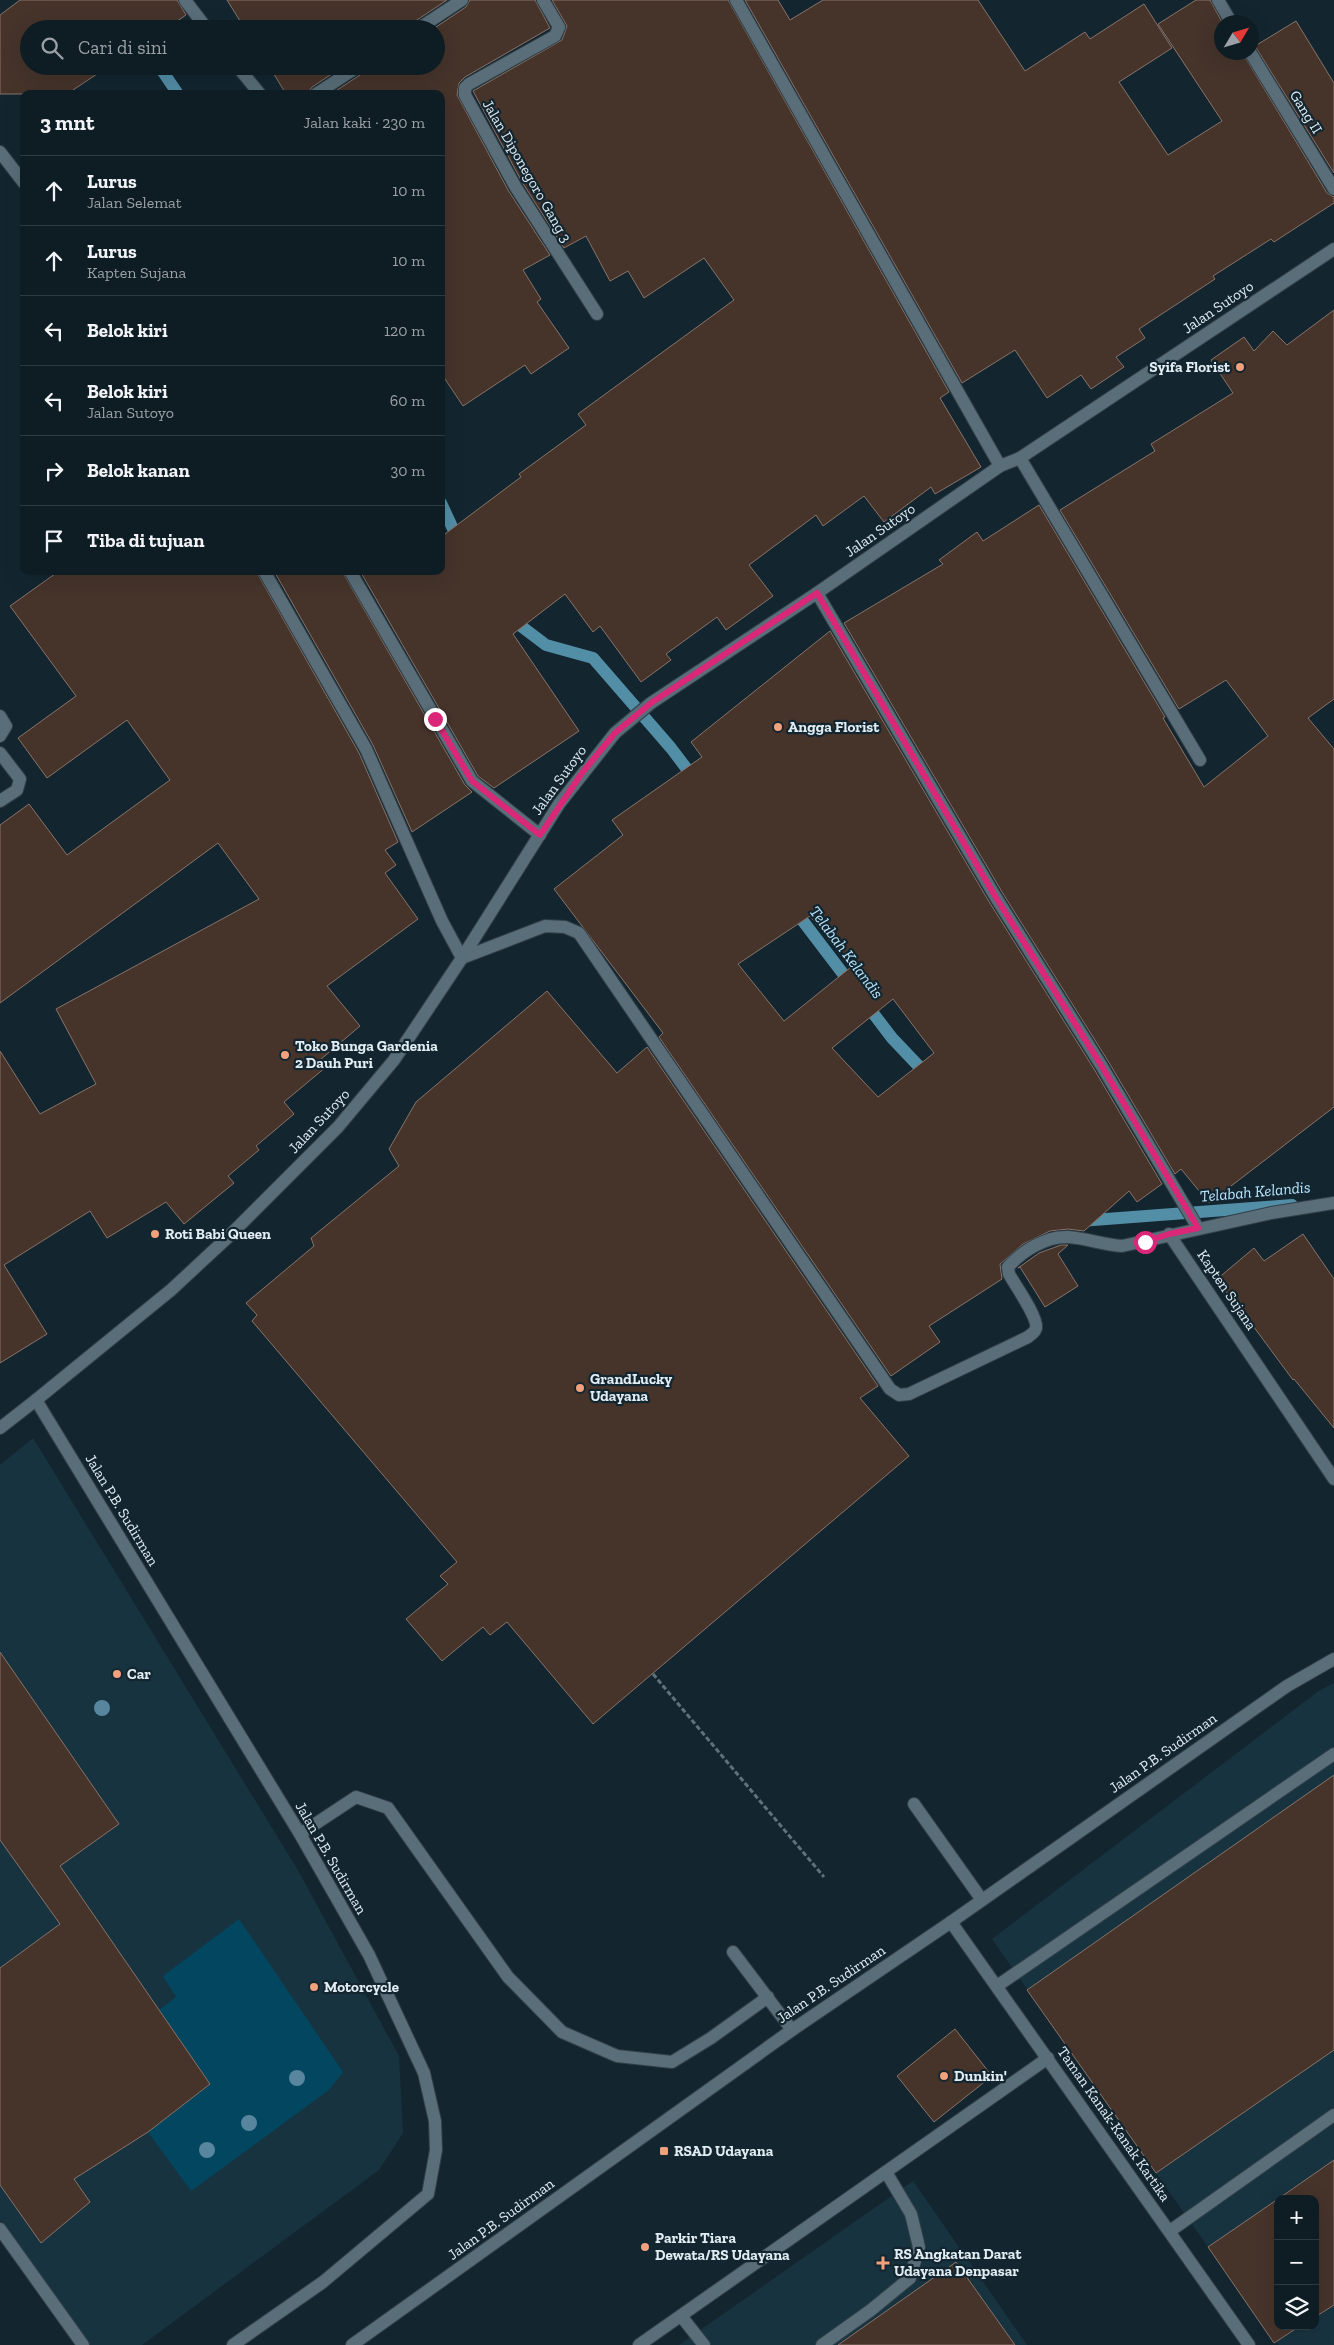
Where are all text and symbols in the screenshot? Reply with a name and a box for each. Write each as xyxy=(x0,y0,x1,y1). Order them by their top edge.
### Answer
north arrow xyxy=(1214,15,1259,60)
search box xyxy=(20,20,445,75)
icon: search xyxy=(38,34,66,62)
text: Cari di sini xyxy=(78,36,167,59)
street label: Gang II xyxy=(1286,87,1326,137)
street label: Jalan Diponegoro Gang 3 xyxy=(479,96,575,246)
text: 3 mnt xyxy=(40,110,94,135)
text: Jalan kaki · 230 m xyxy=(303,113,425,132)
text: Lurus xyxy=(87,170,137,193)
icon: ahead xyxy=(40,177,68,205)
text: 10 m xyxy=(392,181,425,200)
text: Jalan Selemat xyxy=(87,193,182,212)
text: Lurus xyxy=(87,240,137,263)
icon: ahead xyxy=(40,247,68,275)
text: 10 m xyxy=(392,251,425,270)
text: Kapten Sujana xyxy=(87,263,186,282)
street label: Jalan Sutoyo xyxy=(1179,277,1257,337)
icon: left xyxy=(40,317,68,345)
text: Belok kiri xyxy=(87,319,168,342)
text: 120 m xyxy=(384,321,425,340)
place label: Syifa Florist xyxy=(1149,358,1231,376)
marker: Syifa Florist xyxy=(1234,361,1246,373)
text: Belok kiri xyxy=(87,380,168,403)
icon: left xyxy=(40,387,68,415)
text: 60 m xyxy=(390,391,425,410)
text: Jalan Sutoyo xyxy=(87,403,174,422)
icon: right xyxy=(40,457,68,485)
text: Belok kanan xyxy=(87,459,190,482)
text: 30 m xyxy=(391,461,425,480)
street label: Jalan Sutoyo xyxy=(841,499,919,561)
icon: arrive xyxy=(40,527,68,555)
text: Tiba di tujuan xyxy=(87,529,204,552)
route end xyxy=(424,708,447,731)
place label: Angga Florist xyxy=(788,718,880,736)
marker: Angga Florist xyxy=(772,721,784,733)
street label: Jalan Sutoyo xyxy=(528,741,590,818)
water label: Telabah Kelandis xyxy=(806,902,888,1002)
place label: Toko Bunga Gardenia 2 Dauh Puri xyxy=(295,1037,438,1072)
marker: Toko Bunga Gardenia 2 Dauh Puri xyxy=(279,1049,291,1061)
street label: Jalan Sutoyo xyxy=(285,1085,354,1157)
water label: Telabah Kelandis xyxy=(1199,1177,1311,1206)
place label: Roti Babi Queen xyxy=(165,1225,271,1243)
marker: Roti Babi Queen xyxy=(149,1228,161,1240)
route start xyxy=(1134,1231,1157,1254)
street label: Kapten Sujana xyxy=(1194,1246,1260,1334)
place label: GrandLucky Udayana xyxy=(590,1370,672,1405)
marker: GrandLucky Udayana xyxy=(574,1382,586,1394)
street label: Jalan P.B. Sudirman xyxy=(82,1451,163,1569)
place label: Car xyxy=(127,1665,151,1683)
marker: Car xyxy=(111,1668,123,1680)
street label: Jalan P.B. Sudirman xyxy=(1106,1709,1221,1797)
street label: Jalan P.B. Sudirman xyxy=(291,1798,371,1918)
street label: Jalan P.B. Sudirman xyxy=(773,1941,889,2027)
place label: Motorcycle xyxy=(324,1978,399,1996)
marker: Motorcycle xyxy=(308,1981,320,1993)
street label: Taman Kanak-Kanak Kartika xyxy=(1054,2043,1174,2205)
place label: Dunkin' xyxy=(954,2067,1007,2085)
marker: Dunkin' xyxy=(938,2070,950,2082)
place label: RSAD Udayana xyxy=(674,2142,774,2160)
marker: RSAD Udayana xyxy=(658,2145,670,2157)
street label: Jalan P.B. Sudirman xyxy=(444,2174,558,2264)
map controls xyxy=(1274,2195,1319,2330)
button: + xyxy=(1274,2195,1319,2240)
place label: Parkir Tiara Dewata/RS Udayana xyxy=(655,2229,790,2264)
button: − xyxy=(1274,2240,1319,2285)
marker: Parkir Tiara Dewata/RS Udayana xyxy=(639,2241,651,2253)
place label: RS Angkatan Darat Udayana Denpasar xyxy=(894,2245,1022,2280)
marker: RS Angkatan Darat Udayana Denpasar xyxy=(876,2256,890,2270)
button: layers xyxy=(1274,2285,1319,2330)

